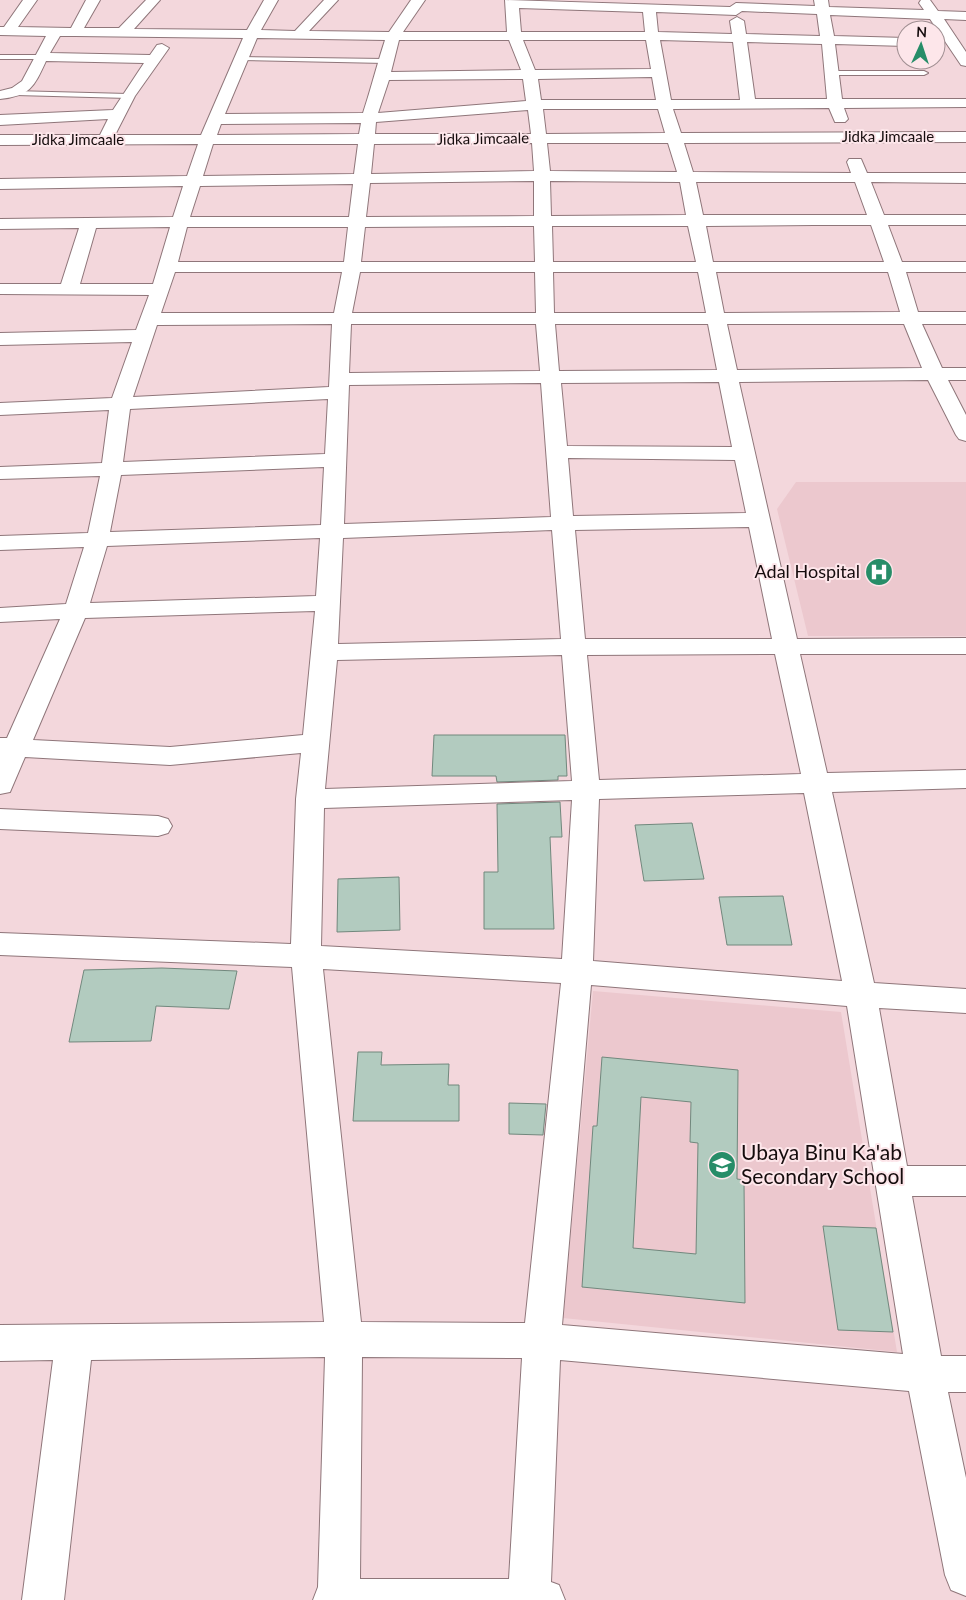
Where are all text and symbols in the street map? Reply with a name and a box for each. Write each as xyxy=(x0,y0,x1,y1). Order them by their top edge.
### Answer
north arrow xyxy=(896,20,946,70)
text: N xyxy=(916,23,928,40)
street label: Jidka Jimcaale xyxy=(842,127,934,145)
street label: Jidka Jimcaale xyxy=(437,128,529,148)
street label: Jidka Jimcaale xyxy=(32,130,124,148)
hospital icon: Adal Hospital xyxy=(864,557,894,587)
place label: Adal Hospital xyxy=(755,560,860,582)
place label: Ubaya Binu Ka'ab Secondary School xyxy=(741,1139,904,1188)
school or university icon: Ubaya Binu Ka'ab Secondary School xyxy=(707,1150,737,1180)

